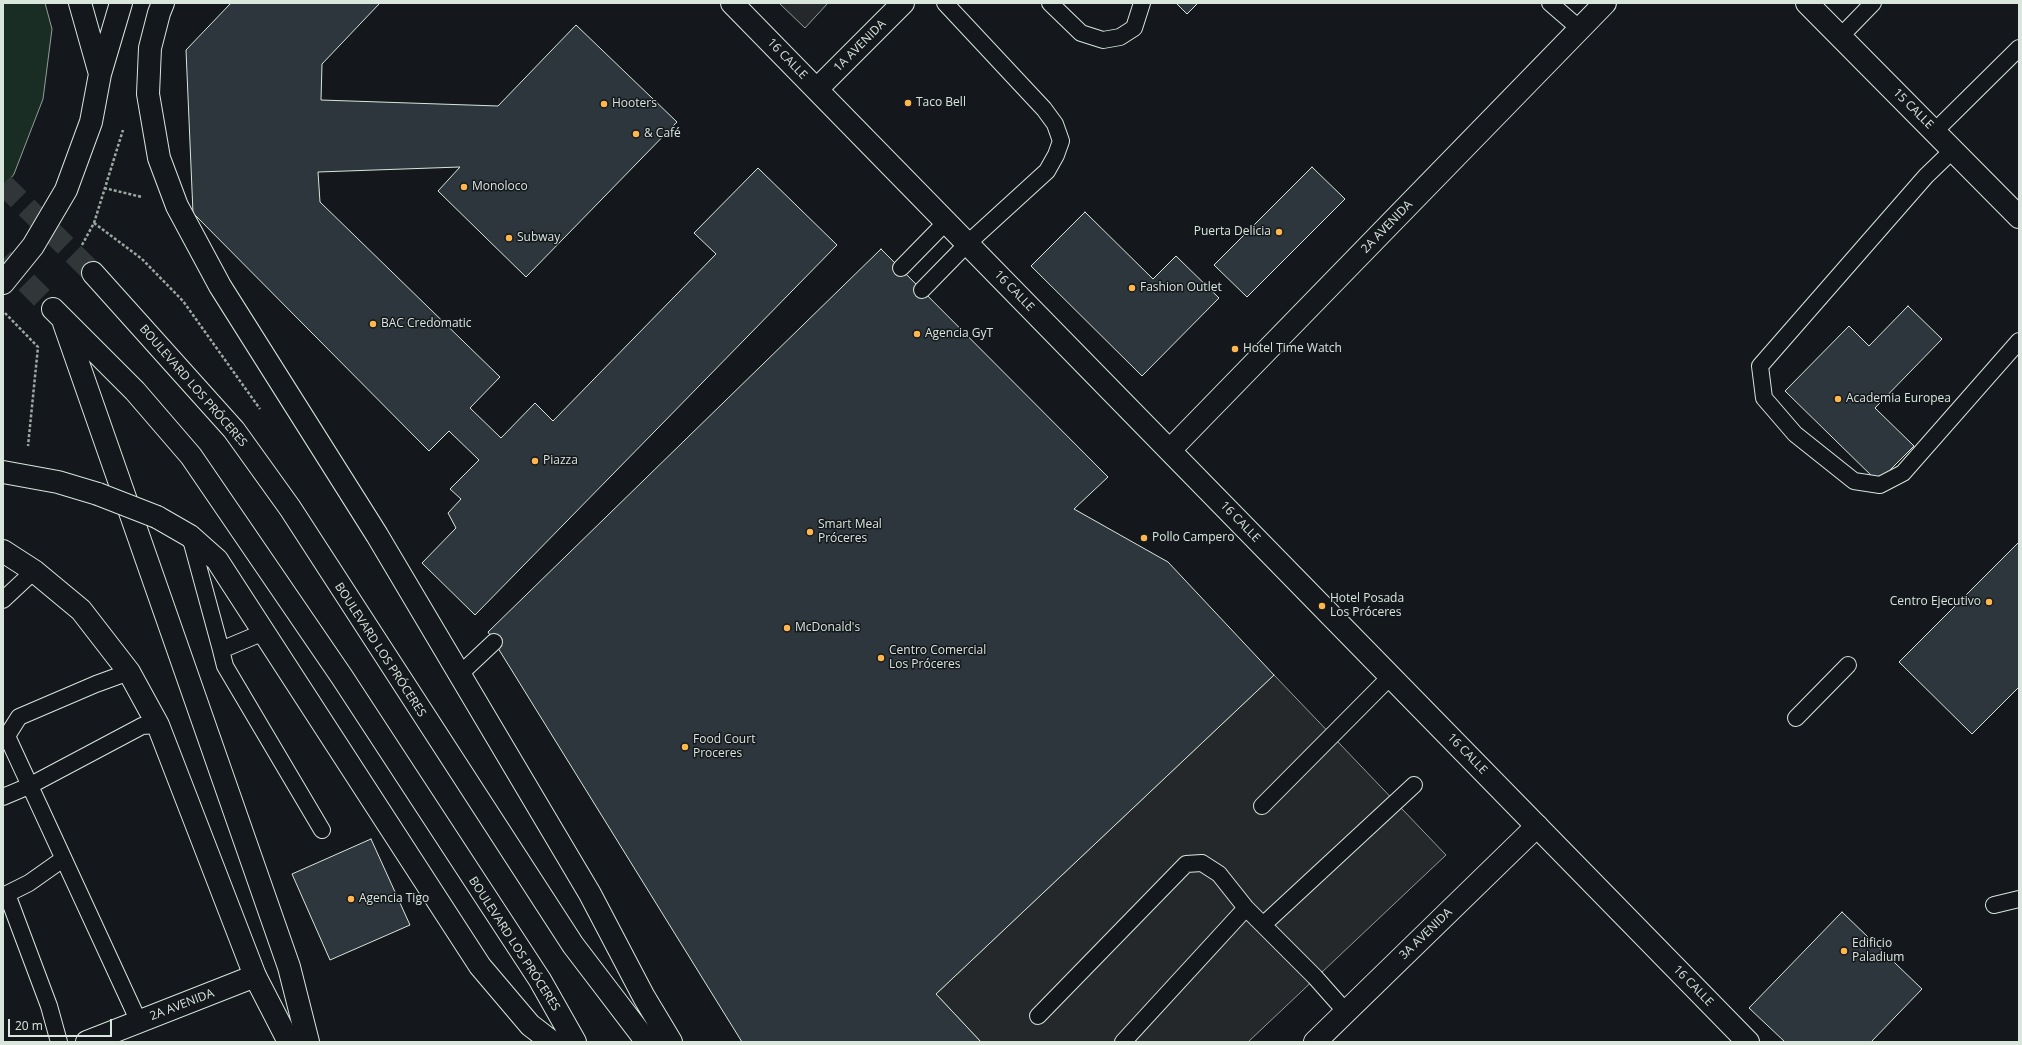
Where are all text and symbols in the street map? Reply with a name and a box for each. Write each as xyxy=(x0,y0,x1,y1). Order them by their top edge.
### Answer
street label: 1A AVENIDA xyxy=(831,17,889,75)
street label: 16 CALLE xyxy=(764,36,810,82)
street label: 15 CALLE xyxy=(1890,86,1936,132)
place label: Taco Bell xyxy=(916,96,966,110)
place label: Hooters xyxy=(612,97,657,111)
marker: Taco Bell xyxy=(903,98,913,108)
marker: Hooters xyxy=(599,99,609,109)
place label: & Café xyxy=(644,127,681,141)
marker: & Café xyxy=(631,129,641,139)
place label: Monoloco xyxy=(472,180,528,194)
marker: Monoloco xyxy=(459,182,469,192)
street label: 2A AVENIDA xyxy=(1358,198,1416,256)
place label: Puerta Delicia xyxy=(1194,225,1271,239)
marker: Puerta Delicia xyxy=(1274,227,1284,237)
place label: Subway xyxy=(517,231,560,245)
marker: Subway xyxy=(504,233,514,243)
street label: 16 CALLE xyxy=(991,268,1037,314)
place label: Fashion Outlet xyxy=(1140,281,1222,295)
marker: Fashion Outlet xyxy=(1127,283,1137,293)
place label: BAC Credomatic xyxy=(381,317,472,331)
marker: BAC Credomatic xyxy=(368,319,378,329)
street label: BOULEVARD LOS PRÓCERES xyxy=(136,322,250,450)
place label: Agencia GyT xyxy=(925,327,993,341)
marker: Agencia GyT xyxy=(912,329,922,339)
place label: Hotel Time Watch xyxy=(1243,342,1342,356)
marker: Hotel Time Watch xyxy=(1230,344,1240,354)
place label: Academia Europea xyxy=(1846,392,1951,406)
marker: Academia Europea xyxy=(1833,394,1843,404)
place label: Piazza xyxy=(543,454,578,468)
marker: Piazza xyxy=(530,456,540,466)
street label: 16 CALLE xyxy=(1217,499,1263,545)
place label: Smart Meal Próceres xyxy=(818,518,882,546)
marker: Smart Meal Próceres xyxy=(805,527,815,537)
place label: Pollo Campero xyxy=(1152,531,1234,545)
marker: Pollo Campero xyxy=(1139,533,1149,543)
street label: BOULEVARD LOS PRÓCERES xyxy=(331,580,429,720)
place label: Hotel Posada Los Próceres xyxy=(1330,592,1404,620)
place label: Centro Ejecutivo xyxy=(1890,595,1981,609)
marker: Centro Ejecutivo xyxy=(1984,597,1994,607)
marker: Hotel Posada Los Próceres xyxy=(1317,601,1327,611)
place label: McDonald's xyxy=(795,621,860,635)
marker: McDonald's xyxy=(782,623,792,633)
place label: Centro Comercial Los Próceres xyxy=(889,644,986,672)
marker: Centro Comercial Los Próceres xyxy=(876,653,886,663)
street label: 16 CALLE xyxy=(1444,731,1490,777)
place label: Food Court Proceres xyxy=(693,733,755,761)
marker: Food Court Proceres xyxy=(680,742,690,752)
street label: BOULEVARD LOS PRÓCERES xyxy=(465,874,563,1014)
place label: Agencia Tigo xyxy=(359,892,429,906)
marker: Agencia Tigo xyxy=(346,894,356,904)
street label: 3A AVENIDA xyxy=(1397,905,1455,963)
place label: Edificio Paladium xyxy=(1852,937,1904,965)
marker: Edificio Paladium xyxy=(1839,946,1849,956)
street label: 16 CALLE xyxy=(1670,963,1716,1009)
street label: 2A AVENIDA xyxy=(148,986,216,1024)
scale bar xyxy=(10,1011,114,1037)
text: 20 m xyxy=(15,1017,43,1034)

